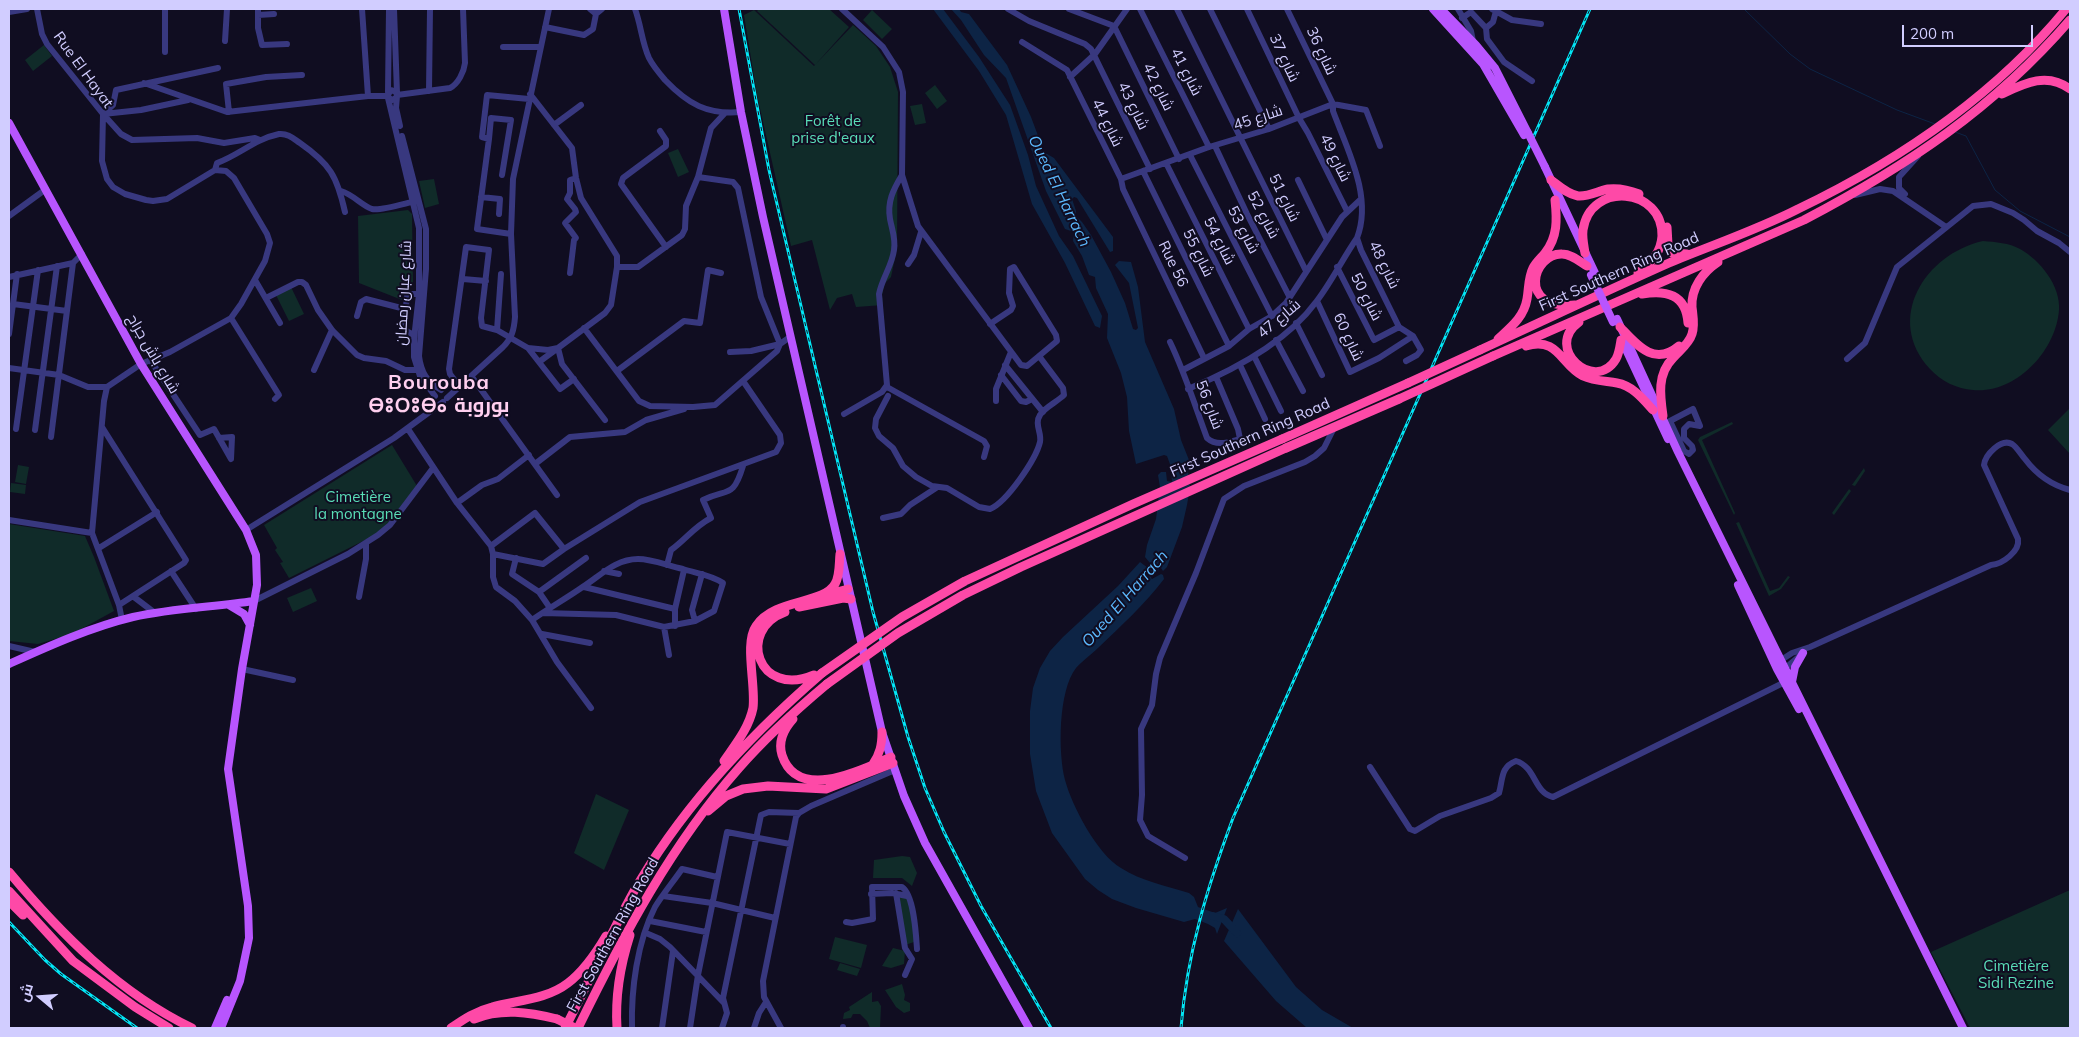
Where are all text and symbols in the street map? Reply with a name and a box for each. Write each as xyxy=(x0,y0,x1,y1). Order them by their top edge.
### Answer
scale bar xyxy=(1904,15,2035,47)
street label: شارع 36 xyxy=(1302,24,1340,78)
text: 200 m xyxy=(1910,24,1954,43)
street label: Rue El Hayat xyxy=(49,28,117,112)
street label: شارع 37 xyxy=(1265,31,1303,85)
street label: شارع 41 xyxy=(1166,45,1206,99)
street label: شارع 42 xyxy=(1139,60,1177,114)
street label: شارع 43 xyxy=(1114,79,1152,133)
street label: شارع 44 xyxy=(1088,96,1126,150)
street label: شارع 45 xyxy=(1231,102,1285,134)
park label: Forêt de prise d'eaux xyxy=(791,112,875,147)
street label: شارع 49 xyxy=(1316,131,1354,185)
water label: Oued El Harrach xyxy=(1024,132,1094,250)
street label: شارع 51 xyxy=(1265,171,1303,225)
street label: شارع 52 xyxy=(1243,188,1283,242)
street label: شارع 53 xyxy=(1223,203,1263,257)
street label: شارع 54 xyxy=(1199,214,1239,268)
street label: شارع 55 xyxy=(1179,226,1217,280)
street label: First Southern Ring Road xyxy=(1536,229,1702,315)
street label: Rue 56 xyxy=(1154,238,1192,290)
street label: شارع 48 xyxy=(1365,238,1403,292)
street label: شارع عبان رمضان xyxy=(392,240,416,346)
street label: شارع 50 xyxy=(1346,270,1386,324)
street label: شارع 47 xyxy=(1254,296,1304,342)
street label: شارع 60 xyxy=(1329,310,1367,364)
street label: شارع باش جراح xyxy=(123,311,183,397)
district label: Bourouba ⴱⵓⵔⵓⴱⴰ بوروبة xyxy=(372,371,506,418)
street label: شارع 56 xyxy=(1191,378,1227,432)
street label: First Southern Ring Road xyxy=(1167,395,1333,481)
park label: Cimetière la montagne xyxy=(314,488,402,523)
water label: Oued El Harrach xyxy=(1078,547,1172,651)
street label: First Southern Ring Road xyxy=(563,855,663,1015)
park label: Cimetière Sidi Rezine xyxy=(1978,957,2054,992)
north arrow xyxy=(15,972,65,1022)
text: ش xyxy=(14,981,37,1004)

